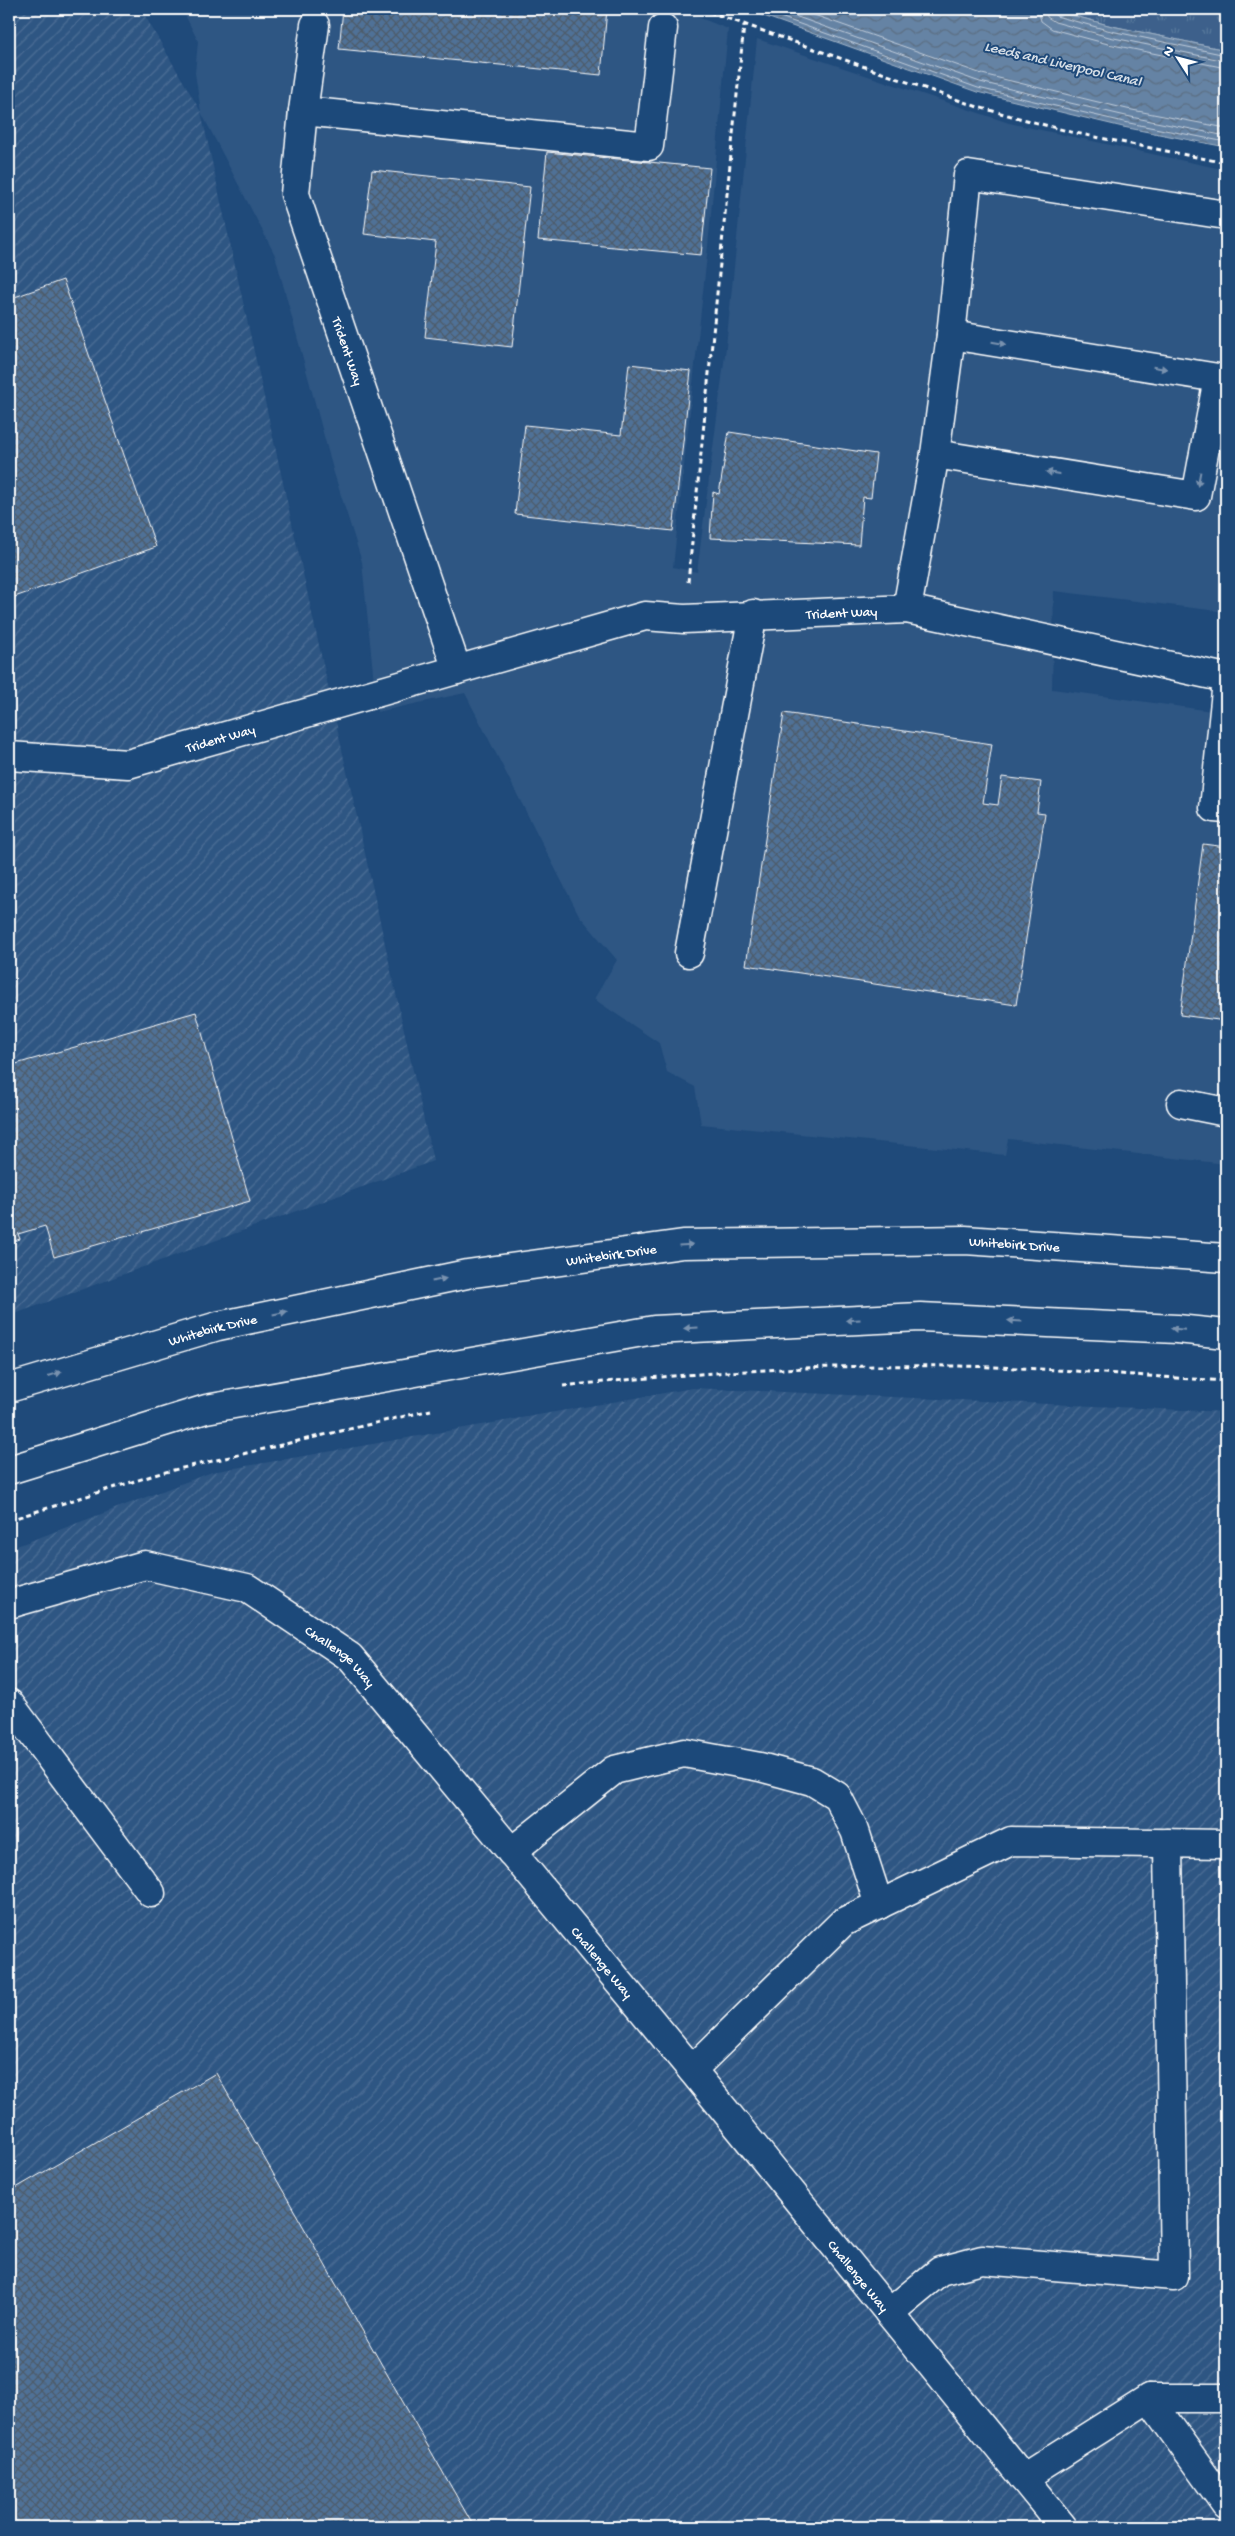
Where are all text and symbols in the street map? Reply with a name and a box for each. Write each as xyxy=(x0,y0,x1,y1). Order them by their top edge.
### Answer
north arrow xyxy=(1152,32,1202,82)
water label: Leeds and Liverpool Canal xyxy=(983,38,1144,92)
text: N xyxy=(1160,43,1179,61)
street label: Trident Way xyxy=(326,314,366,388)
one-way arrow xyxy=(992,339,1008,347)
one-way arrow xyxy=(1152,365,1168,373)
one-way arrow xyxy=(1044,468,1060,476)
one-way arrow xyxy=(1195,471,1203,487)
street label: Trident Way xyxy=(805,604,878,625)
street label: Trident Way xyxy=(183,722,257,758)
street label: Whitebirk Drive xyxy=(968,1234,1061,1258)
one-way arrow xyxy=(678,1240,694,1248)
street label: Whitebirk Drive xyxy=(565,1242,659,1271)
one-way arrow xyxy=(431,1276,446,1284)
one-way arrow xyxy=(272,1309,287,1317)
street label: Whitebirk Drive xyxy=(167,1312,260,1351)
one-way arrow xyxy=(845,1317,861,1325)
one-way arrow xyxy=(1007,1317,1023,1325)
one-way arrow xyxy=(683,1325,699,1333)
one-way arrow xyxy=(1170,1325,1186,1333)
one-way arrow xyxy=(48,1370,63,1378)
street label: Challenge Way xyxy=(301,1623,378,1692)
street label: Challenge Way xyxy=(566,1924,635,2003)
street label: Challenge Way xyxy=(823,2238,891,2317)

